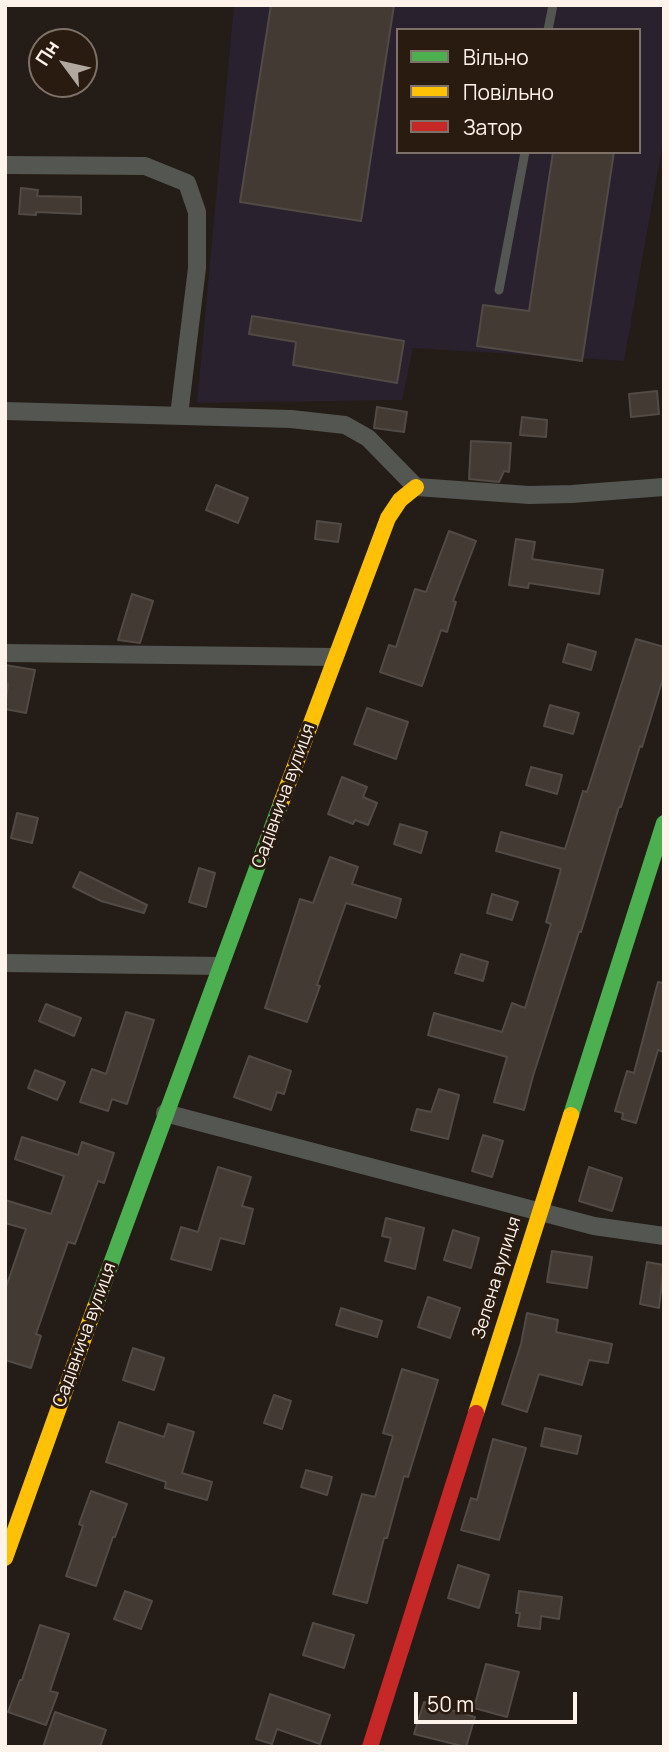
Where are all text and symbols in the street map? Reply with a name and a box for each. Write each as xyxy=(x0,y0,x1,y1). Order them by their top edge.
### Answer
north arrow xyxy=(28,28,98,98)
legend xyxy=(396,28,641,154)
text: Пн xyxy=(29,35,65,70)
text: Вільно xyxy=(463,43,529,71)
text: Повільно xyxy=(463,78,554,106)
text: Затор xyxy=(463,113,522,141)
street label: Садівнича вулиця xyxy=(248,721,320,871)
street label: Зелена вулиця xyxy=(468,1214,526,1342)
street label: Садівнича вулиця xyxy=(49,1260,121,1410)
scale bar xyxy=(417,1678,580,1722)
text: 50 m xyxy=(427,1690,474,1718)

